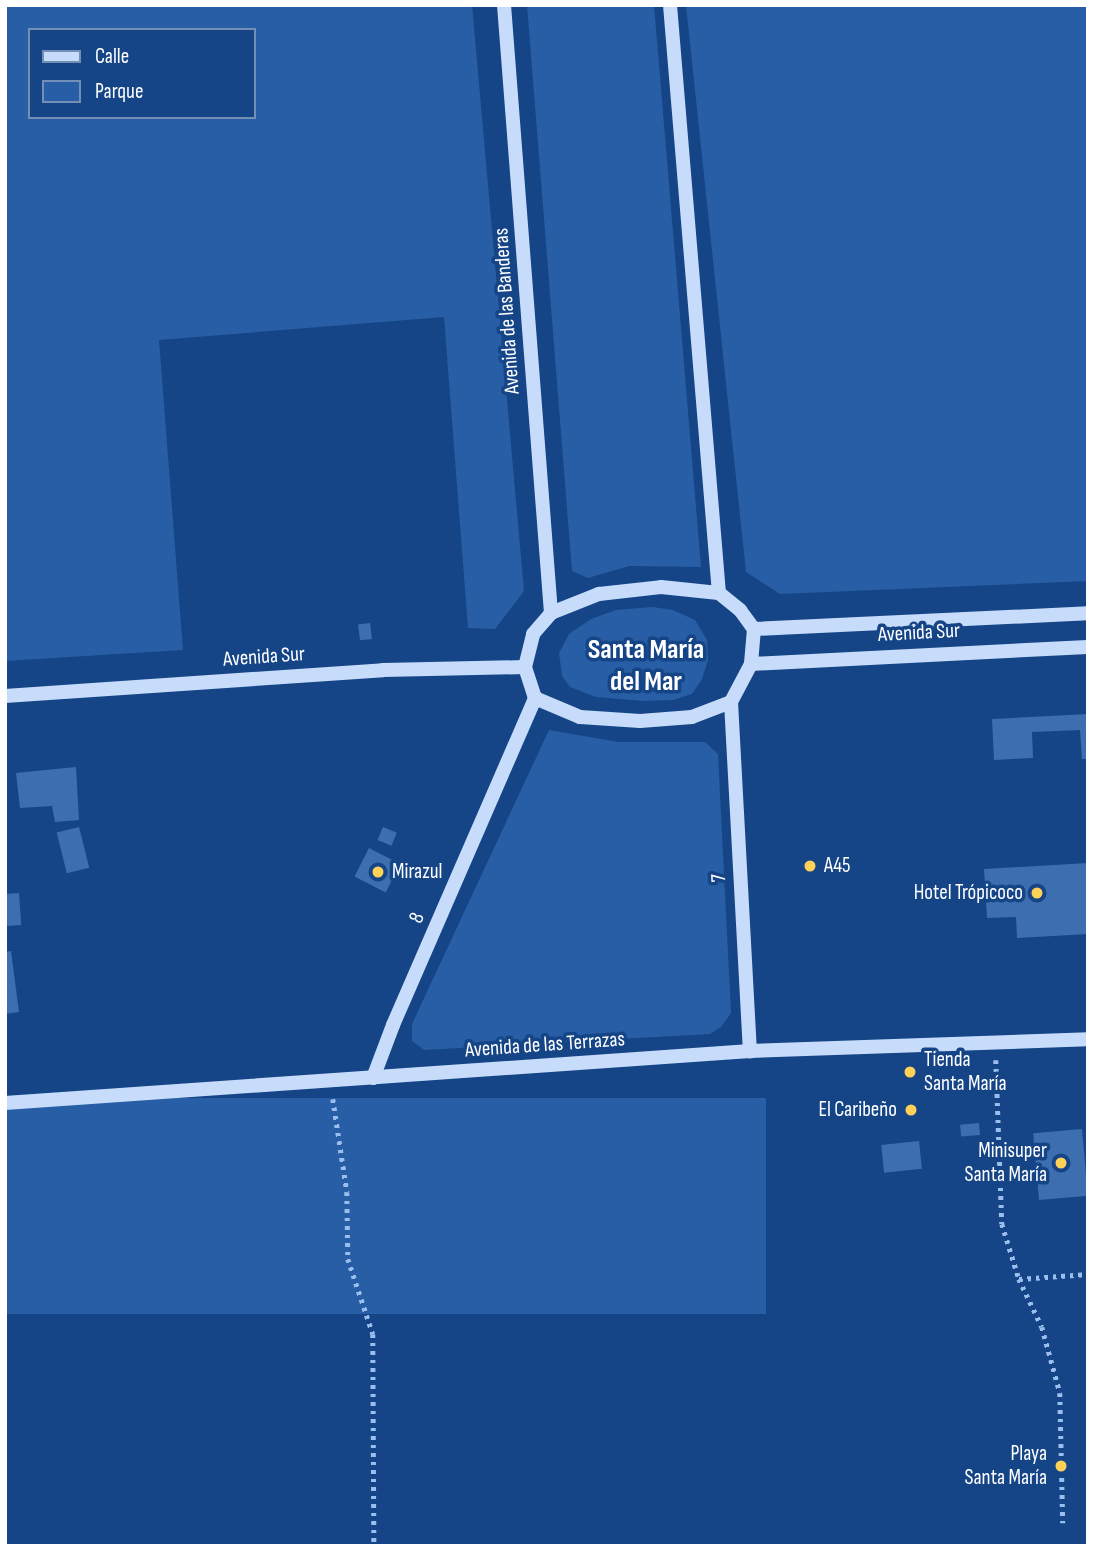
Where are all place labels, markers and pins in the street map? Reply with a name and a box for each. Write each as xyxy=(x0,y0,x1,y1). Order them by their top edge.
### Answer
place label: A45 xyxy=(824,853,851,879)
marker: A45 xyxy=(802,858,818,874)
place label: Mirazul xyxy=(392,859,442,885)
marker: Mirazul xyxy=(370,864,386,880)
place label: Hotel Trópicoco xyxy=(914,880,1023,906)
marker: Hotel Trópicoco xyxy=(1029,885,1045,901)
place label: Tienda Santa María xyxy=(924,1047,1007,1097)
marker: Tienda Santa María xyxy=(902,1064,918,1080)
place label: El Caribeño xyxy=(818,1097,897,1123)
marker: El Caribeño xyxy=(903,1102,919,1118)
place label: Minisuper Santa María xyxy=(964,1138,1047,1188)
marker: Minisuper Santa María xyxy=(1053,1155,1069,1171)
place label: Playa Santa María xyxy=(964,1441,1047,1491)
marker: Playa Santa María xyxy=(1053,1458,1069,1474)

